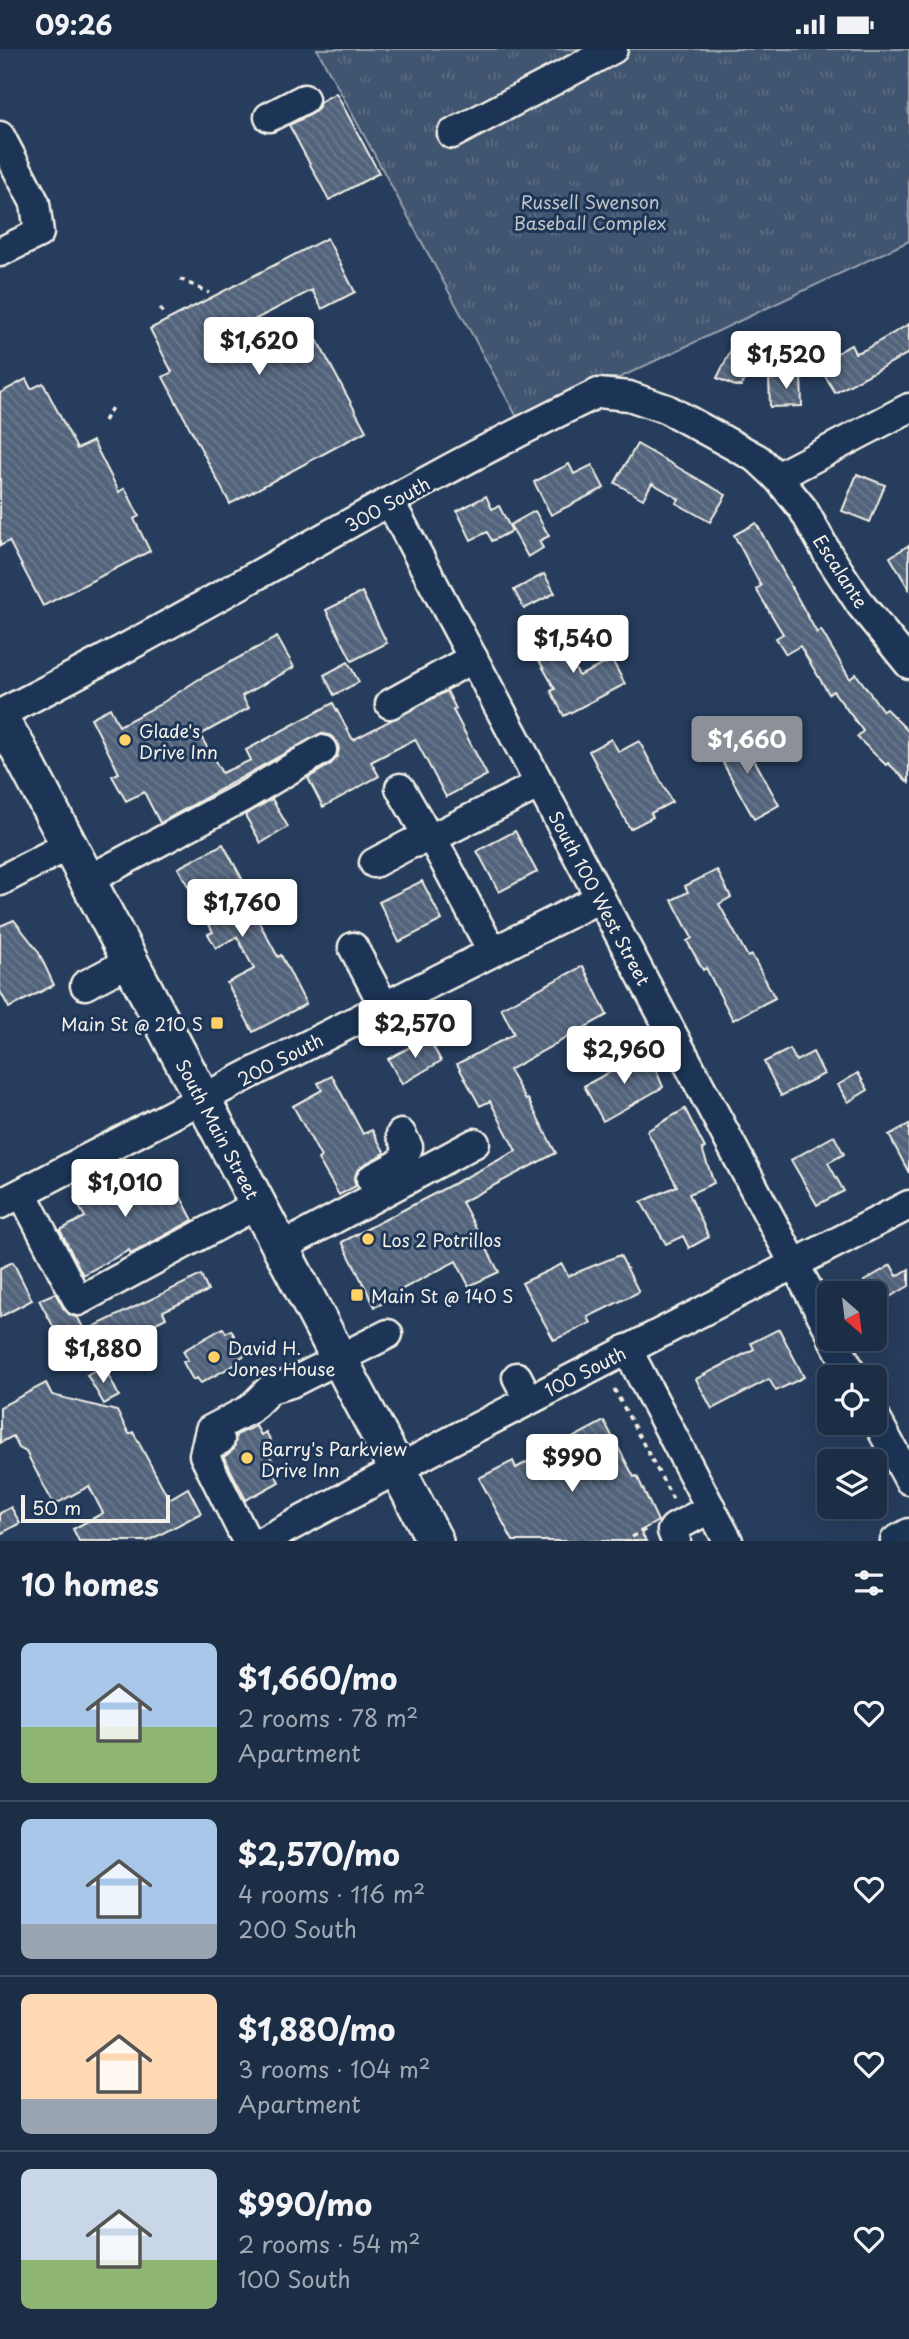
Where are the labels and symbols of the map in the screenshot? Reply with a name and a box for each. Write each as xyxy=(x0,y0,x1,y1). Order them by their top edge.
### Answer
park label: Russell Swenson Baseball Complex xyxy=(514,188,666,236)
pin: $1,620 xyxy=(202,317,316,377)
pin: $1,520 xyxy=(729,331,843,391)
street label: 300 South xyxy=(339,469,435,539)
street label: Escalante xyxy=(807,529,875,613)
pin: $1,540 xyxy=(516,615,630,675)
place label: Glade's Drive Inn xyxy=(139,717,218,765)
pin: $1,660 xyxy=(690,717,804,776)
marker: Glade's Drive Inn xyxy=(117,732,133,748)
street label: South 100 West Street xyxy=(543,806,657,990)
pin: $1,760 xyxy=(185,879,299,939)
pin: $2,570 xyxy=(358,1000,472,1060)
place label: Main St @ 210 S xyxy=(61,1010,203,1037)
marker: Main St @ 210 S xyxy=(209,1015,225,1031)
street label: 200 South xyxy=(232,1026,328,1092)
pin: $2,960 xyxy=(567,1027,681,1086)
street label: South Main Street xyxy=(170,1054,266,1204)
pin: $1,010 xyxy=(68,1159,182,1219)
place label: Los 2 Potrillos xyxy=(382,1226,502,1253)
marker: Los 2 Potrillos xyxy=(360,1231,376,1247)
north arrow xyxy=(817,1281,887,1351)
place label: Main St @ 140 S xyxy=(371,1282,513,1309)
marker: Main St @ 140 S xyxy=(349,1287,365,1303)
pin: $1,880 xyxy=(46,1325,160,1385)
place label: David H. Jones House xyxy=(228,1334,335,1382)
street label: 100 South xyxy=(540,1339,630,1403)
marker: David H. Jones House xyxy=(206,1349,222,1365)
place label: Barry's Parkview Drive Inn xyxy=(261,1435,407,1483)
pin: $990 xyxy=(531,1435,613,1494)
marker: Barry's Parkview Drive Inn xyxy=(239,1450,255,1466)
scale bar xyxy=(21,1492,170,1524)

